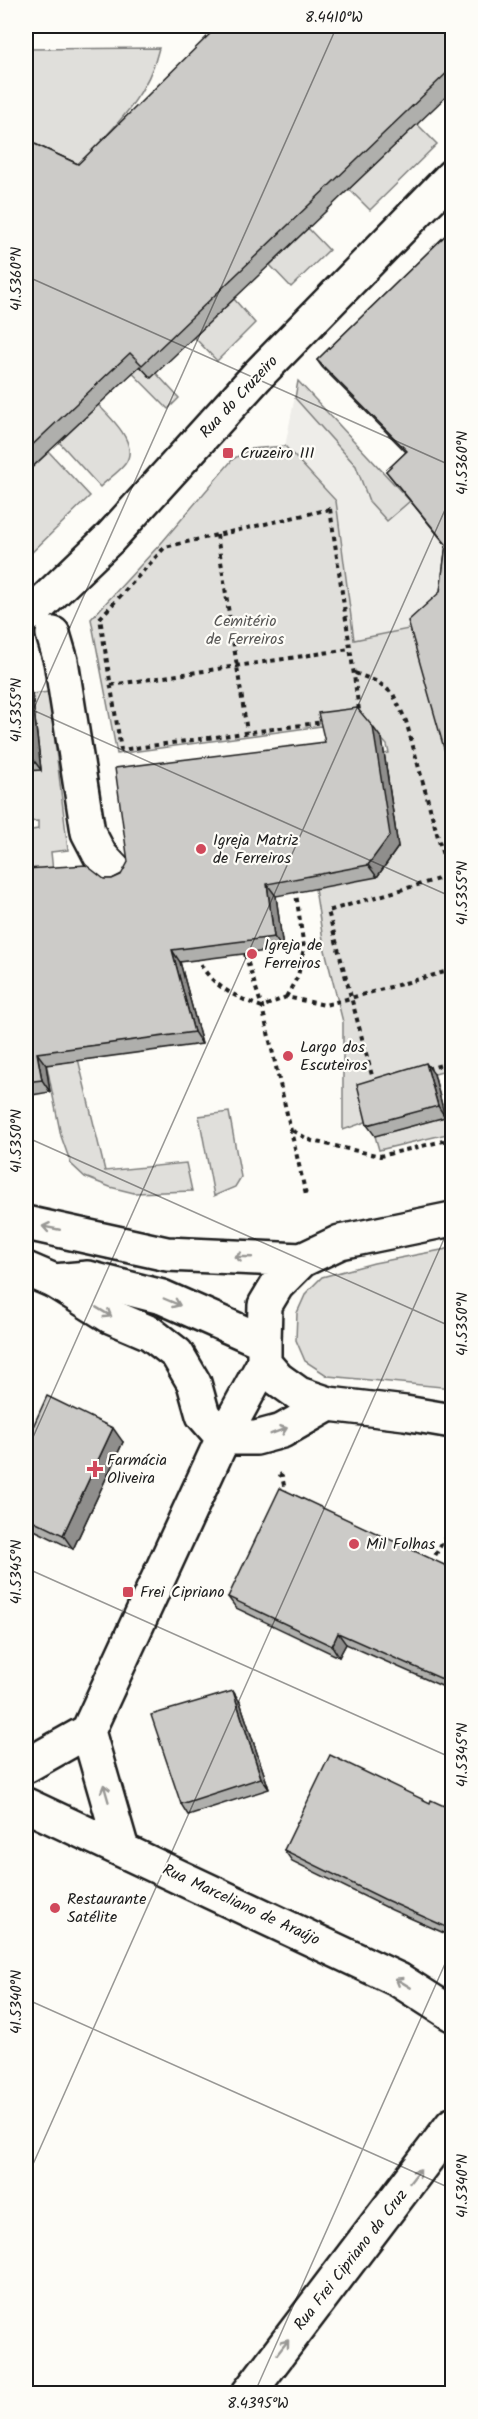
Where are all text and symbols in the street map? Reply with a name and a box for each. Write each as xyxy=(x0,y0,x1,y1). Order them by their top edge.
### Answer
text: 8.4410°W xyxy=(305,6,363,30)
text: 41.5360°N xyxy=(5,247,29,311)
street label: Rua do Cruzeiro xyxy=(194,350,284,444)
text: 41.5360°N xyxy=(451,431,475,495)
place label: Cruzeiro III xyxy=(240,441,315,466)
marker: Cruzeiro III xyxy=(221,446,235,460)
park label: Cemitério de Ferreiros xyxy=(206,609,284,652)
text: 41.5355°N xyxy=(5,678,29,742)
place label: Igreja Matriz de Ferreiros xyxy=(213,828,299,871)
marker: Igreja Matriz de Ferreiros xyxy=(194,842,208,856)
text: 41.5355°N xyxy=(451,861,475,925)
place label: Igreja de Ferreiros xyxy=(264,933,322,976)
marker: Igreja de Ferreiros xyxy=(245,947,259,961)
place label: Largo dos Escuteiros xyxy=(300,1035,368,1078)
marker: Largo dos Escuteiros xyxy=(281,1049,295,1063)
text: 41.5350°N xyxy=(5,1109,29,1173)
one-way arrow xyxy=(42,1222,62,1233)
one-way arrow xyxy=(234,1251,254,1262)
text: 41.5350°N xyxy=(451,1292,475,1356)
one-way arrow xyxy=(163,1296,181,1308)
one-way arrow xyxy=(95,1306,112,1318)
one-way arrow xyxy=(269,1425,287,1436)
place label: Farmácia Oliveira xyxy=(107,1448,167,1491)
marker: Farmácia Oliveira xyxy=(88,1462,102,1476)
place label: Mil Folhas xyxy=(366,1532,435,1557)
marker: Mil Folhas xyxy=(347,1537,361,1551)
text: 41.5345°N xyxy=(5,1540,29,1604)
place label: Frei Cipriano xyxy=(140,1580,225,1605)
marker: Frei Cipriano xyxy=(121,1585,135,1599)
text: 41.5345°N xyxy=(451,1723,475,1787)
one-way arrow xyxy=(100,1784,111,1803)
street label: Rua Marceliano de Araújo xyxy=(158,1857,324,1953)
place label: Restaurante Satélite xyxy=(67,1887,146,1930)
marker: Restaurante Satélite xyxy=(48,1901,62,1915)
text: 41.5340°N xyxy=(5,1970,29,2034)
one-way arrow xyxy=(395,1977,412,1989)
text: 41.5340°N xyxy=(451,2154,475,2218)
one-way arrow xyxy=(409,2169,422,2185)
street label: Rua Frei Cipriano da Cruz xyxy=(288,2184,414,2336)
one-way arrow xyxy=(277,2340,290,2356)
text: 8.4395°W xyxy=(227,2392,289,2416)

